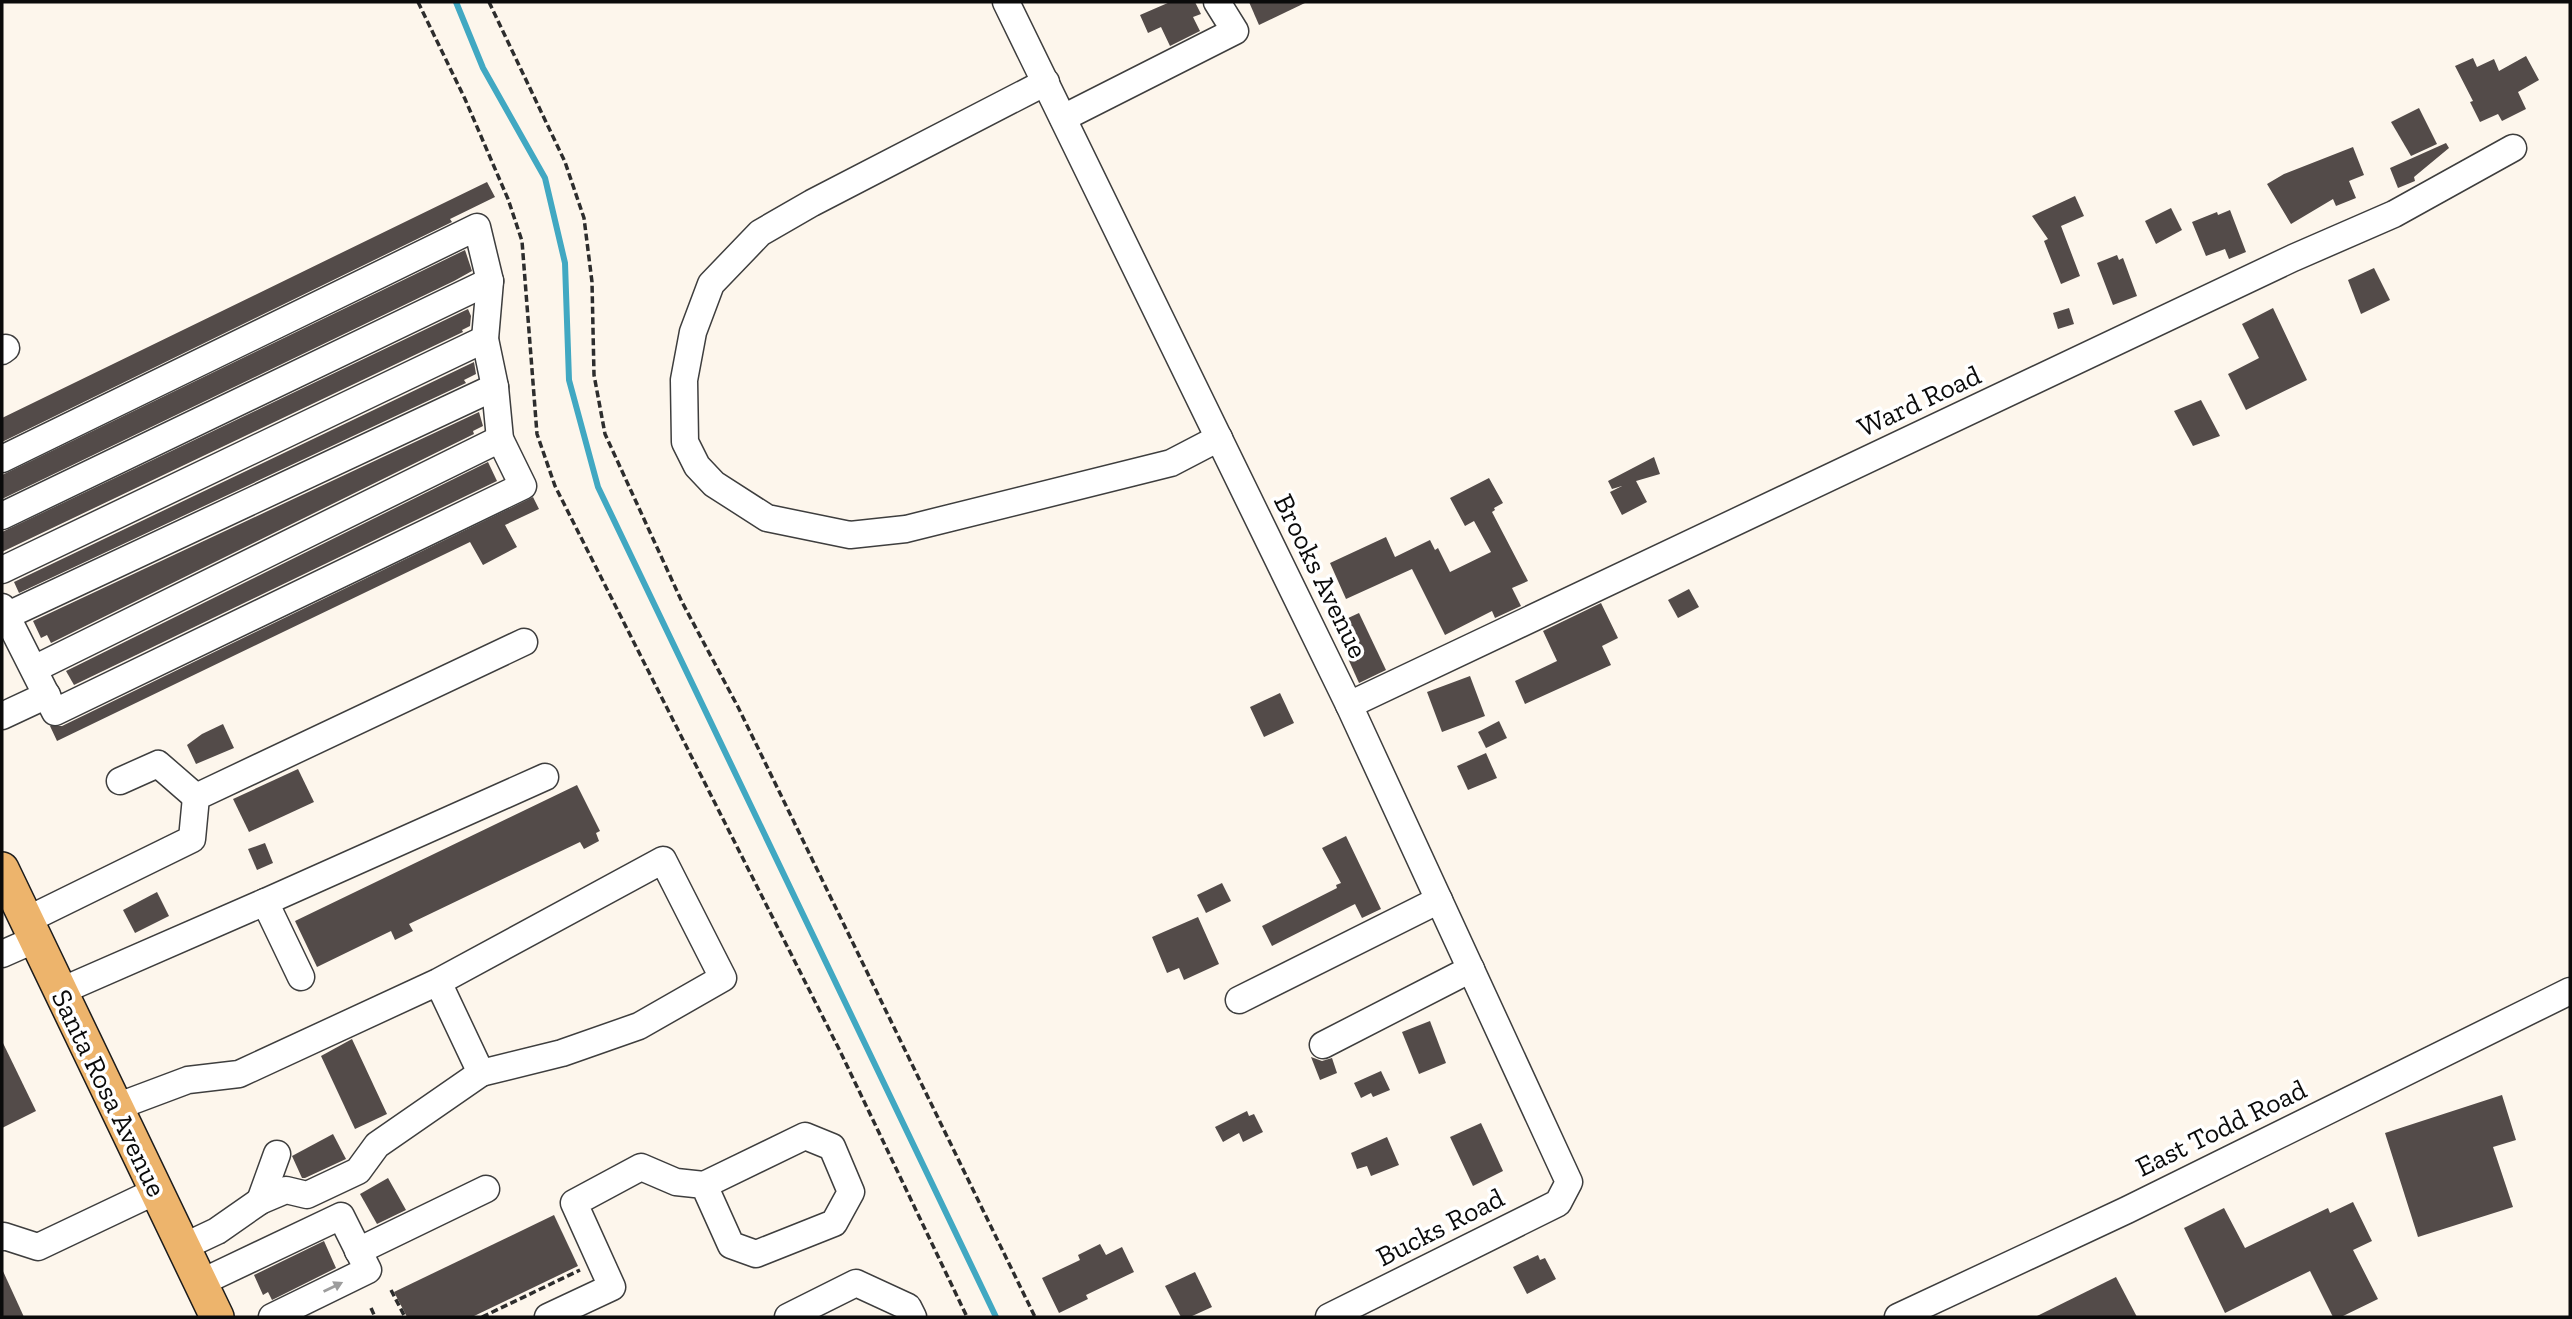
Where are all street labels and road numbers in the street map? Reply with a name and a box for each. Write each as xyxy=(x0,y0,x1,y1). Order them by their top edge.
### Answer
street label: Ward Road xyxy=(1852,358,1986,444)
street label: Brooks Avenue xyxy=(1267,489,1375,663)
street label: Santa Rosa Avenue xyxy=(45,984,173,1202)
street label: East Todd Road xyxy=(2130,1072,2312,1184)
street label: Bucks Road xyxy=(1371,1181,1509,1273)

